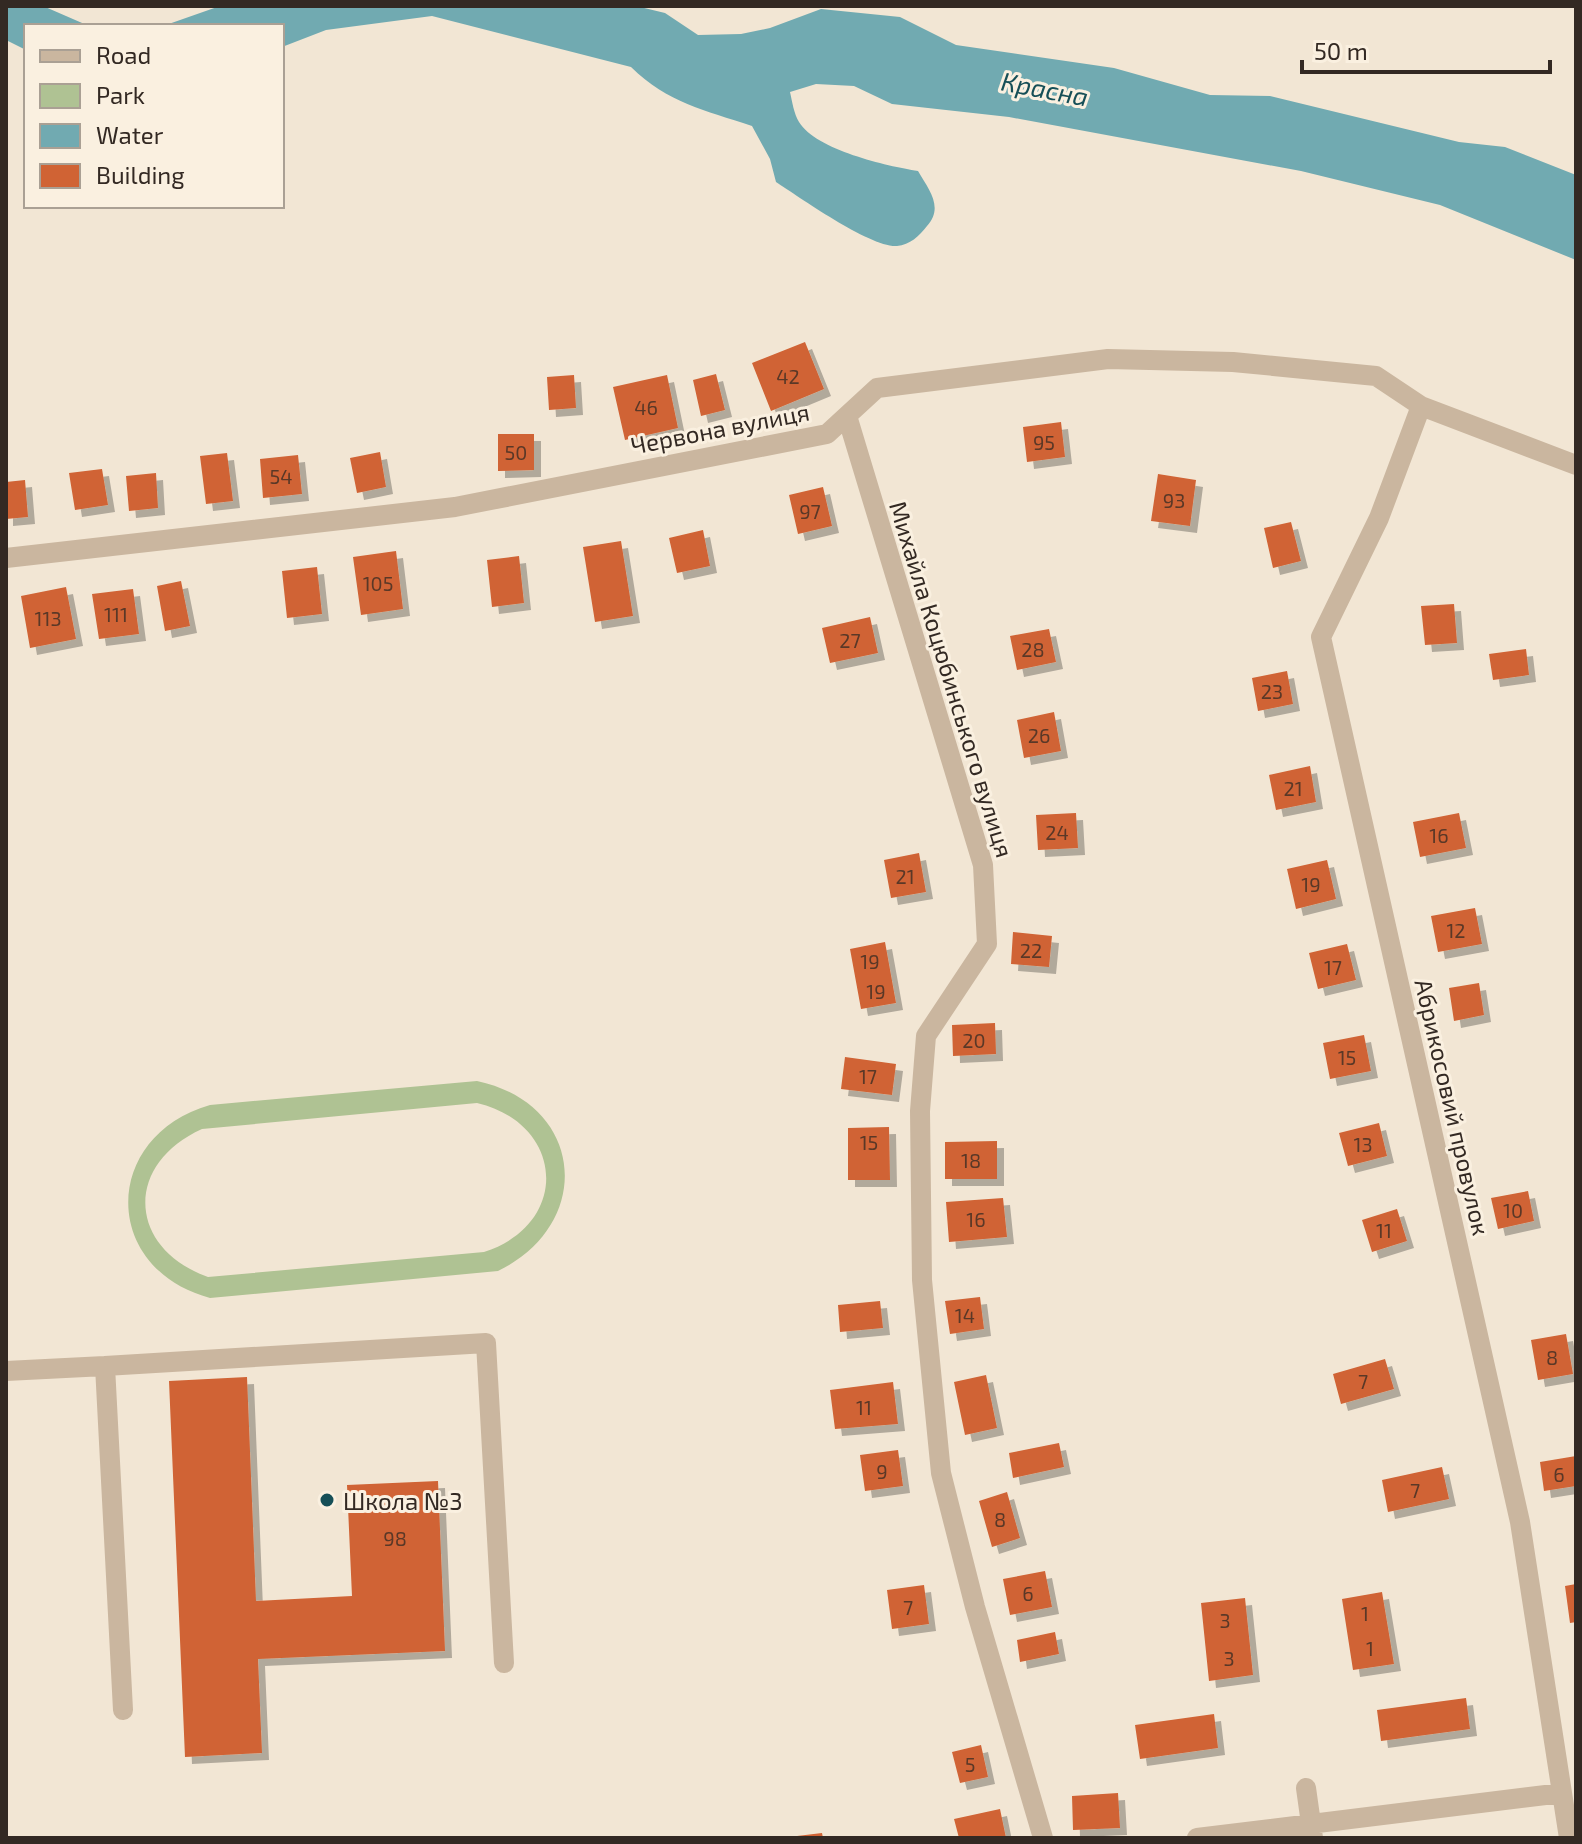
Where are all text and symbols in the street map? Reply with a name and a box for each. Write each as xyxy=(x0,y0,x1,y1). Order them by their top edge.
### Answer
legend xyxy=(24,24,284,208)
scale bar xyxy=(1302,24,1550,74)
text: 50 m xyxy=(1314,36,1368,65)
text: Road xyxy=(96,40,151,69)
water label: Красна xyxy=(999,64,1091,112)
text: Park xyxy=(96,80,145,109)
text: Water xyxy=(96,120,164,149)
text: Building xyxy=(96,160,185,189)
house number: 42 xyxy=(776,364,800,388)
house number: 46 xyxy=(634,395,658,419)
street label: Червона вулиця xyxy=(628,396,812,461)
house number: 95 xyxy=(1033,430,1055,454)
house number: 50 xyxy=(505,440,527,464)
house number: 54 xyxy=(269,464,293,488)
house number: 93 xyxy=(1163,488,1185,512)
street label: Михайла Коцюбинського вулиця xyxy=(883,497,1020,861)
house number: 97 xyxy=(799,499,821,523)
house number: 105 xyxy=(363,571,393,595)
house number: 111 xyxy=(104,602,128,626)
house number: 113 xyxy=(34,606,62,630)
house number: 27 xyxy=(839,628,861,652)
house number: 28 xyxy=(1021,637,1045,661)
house number: 23 xyxy=(1261,679,1283,703)
house number: 26 xyxy=(1028,723,1050,747)
house number: 21 xyxy=(1283,776,1303,800)
house number: 24 xyxy=(1045,820,1069,844)
house number: 16 xyxy=(1429,823,1449,847)
house number: 21 xyxy=(895,864,915,888)
house number: 19 xyxy=(1301,872,1321,896)
house number: 12 xyxy=(1446,918,1466,942)
house number: 22 xyxy=(1020,938,1042,962)
house number: 19 xyxy=(860,949,880,973)
house number: 17 xyxy=(1324,955,1342,979)
street label: Абрикосовий провулок xyxy=(1408,976,1497,1238)
house number: 19 xyxy=(866,979,886,1003)
house number: 20 xyxy=(962,1028,986,1052)
house number: 15 xyxy=(1338,1045,1356,1069)
house number: 17 xyxy=(859,1064,877,1088)
house number: 15 xyxy=(860,1130,878,1154)
house number: 13 xyxy=(1353,1132,1373,1156)
house number: 18 xyxy=(961,1148,981,1172)
house number: 10 xyxy=(1503,1198,1523,1222)
house number: 16 xyxy=(966,1207,986,1231)
house number: 11 xyxy=(1376,1218,1392,1242)
house number: 14 xyxy=(955,1303,975,1327)
house number: 8 xyxy=(1546,1345,1558,1369)
house number: 7 xyxy=(1358,1369,1368,1393)
house number: 11 xyxy=(856,1395,872,1419)
house number: 9 xyxy=(876,1459,888,1483)
house number: 6 xyxy=(1553,1462,1565,1486)
house number: 7 xyxy=(1410,1478,1420,1502)
place label: Школа №3 xyxy=(343,1486,463,1515)
marker: Школа №3 xyxy=(318,1491,336,1509)
house number: 8 xyxy=(994,1507,1006,1531)
house number: 98 xyxy=(383,1526,407,1550)
house number: 6 xyxy=(1022,1581,1034,1605)
house number: 7 xyxy=(903,1595,913,1619)
house number: 1 xyxy=(1361,1601,1369,1625)
house number: 3 xyxy=(1219,1608,1231,1632)
house number: 1 xyxy=(1366,1636,1374,1660)
house number: 3 xyxy=(1223,1646,1235,1670)
house number: 5 xyxy=(965,1752,975,1776)

